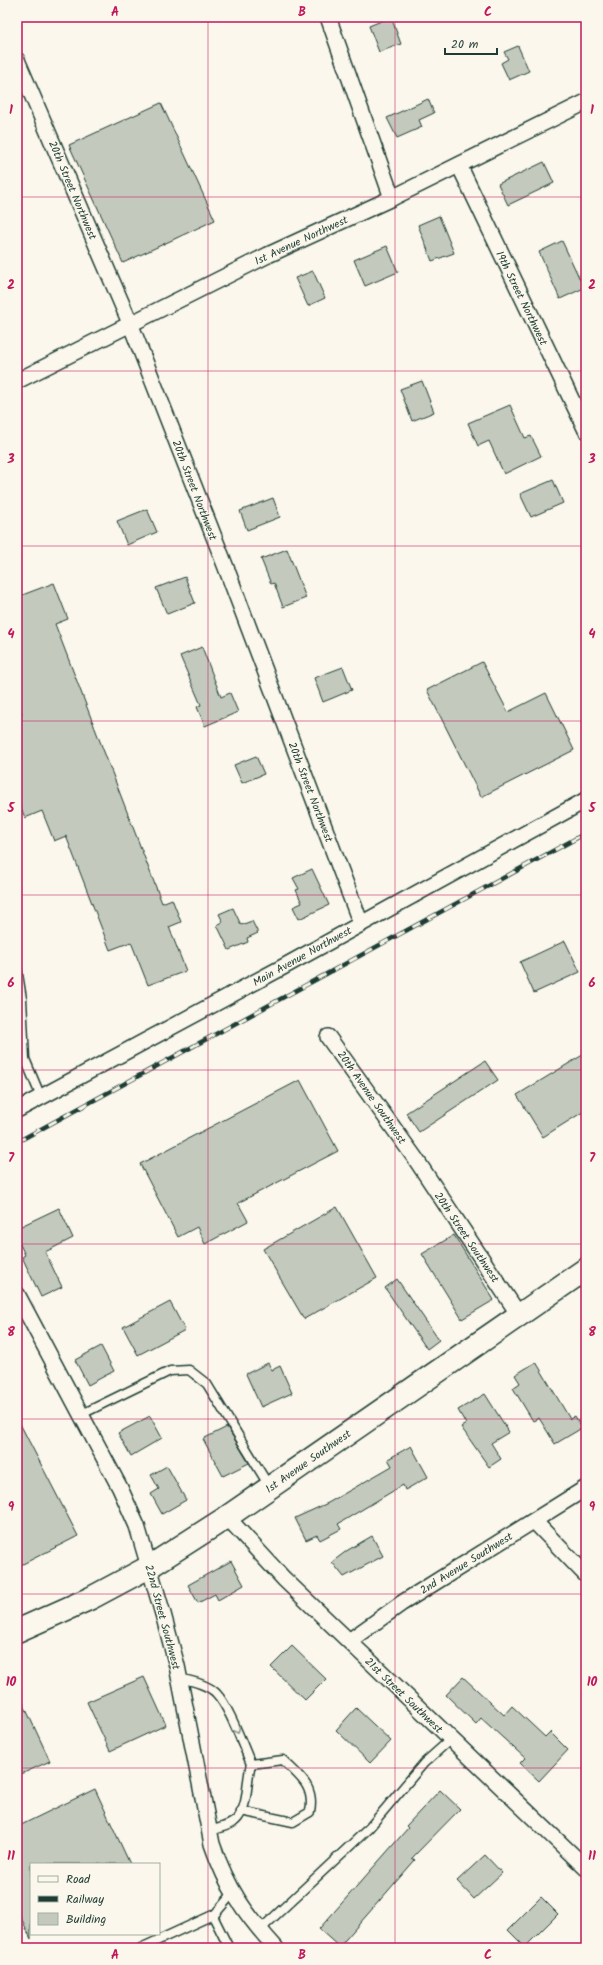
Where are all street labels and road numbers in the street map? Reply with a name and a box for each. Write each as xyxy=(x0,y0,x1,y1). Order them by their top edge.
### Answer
street label: 20th Street Northwest xyxy=(43,138,101,244)
street label: 1st Avenue Northwest xyxy=(252,211,352,270)
street label: 19th Street Northwest xyxy=(490,248,552,349)
street label: 20th Street Northwest xyxy=(167,438,222,544)
street label: 20th Street Northwest xyxy=(283,740,338,846)
street label: Main Avenue Northwest xyxy=(250,922,356,992)
street label: 20th Avenue Southwest xyxy=(332,1047,411,1149)
street label: 20th Street Southwest xyxy=(429,1188,504,1287)
street label: 1st Avenue Southwest xyxy=(262,1425,356,1498)
street label: 2nd Avenue Southwest xyxy=(417,1528,517,1600)
street label: 22nd Street Southwest xyxy=(139,1563,185,1673)
street label: 21st Street Southwest xyxy=(360,1653,447,1739)

